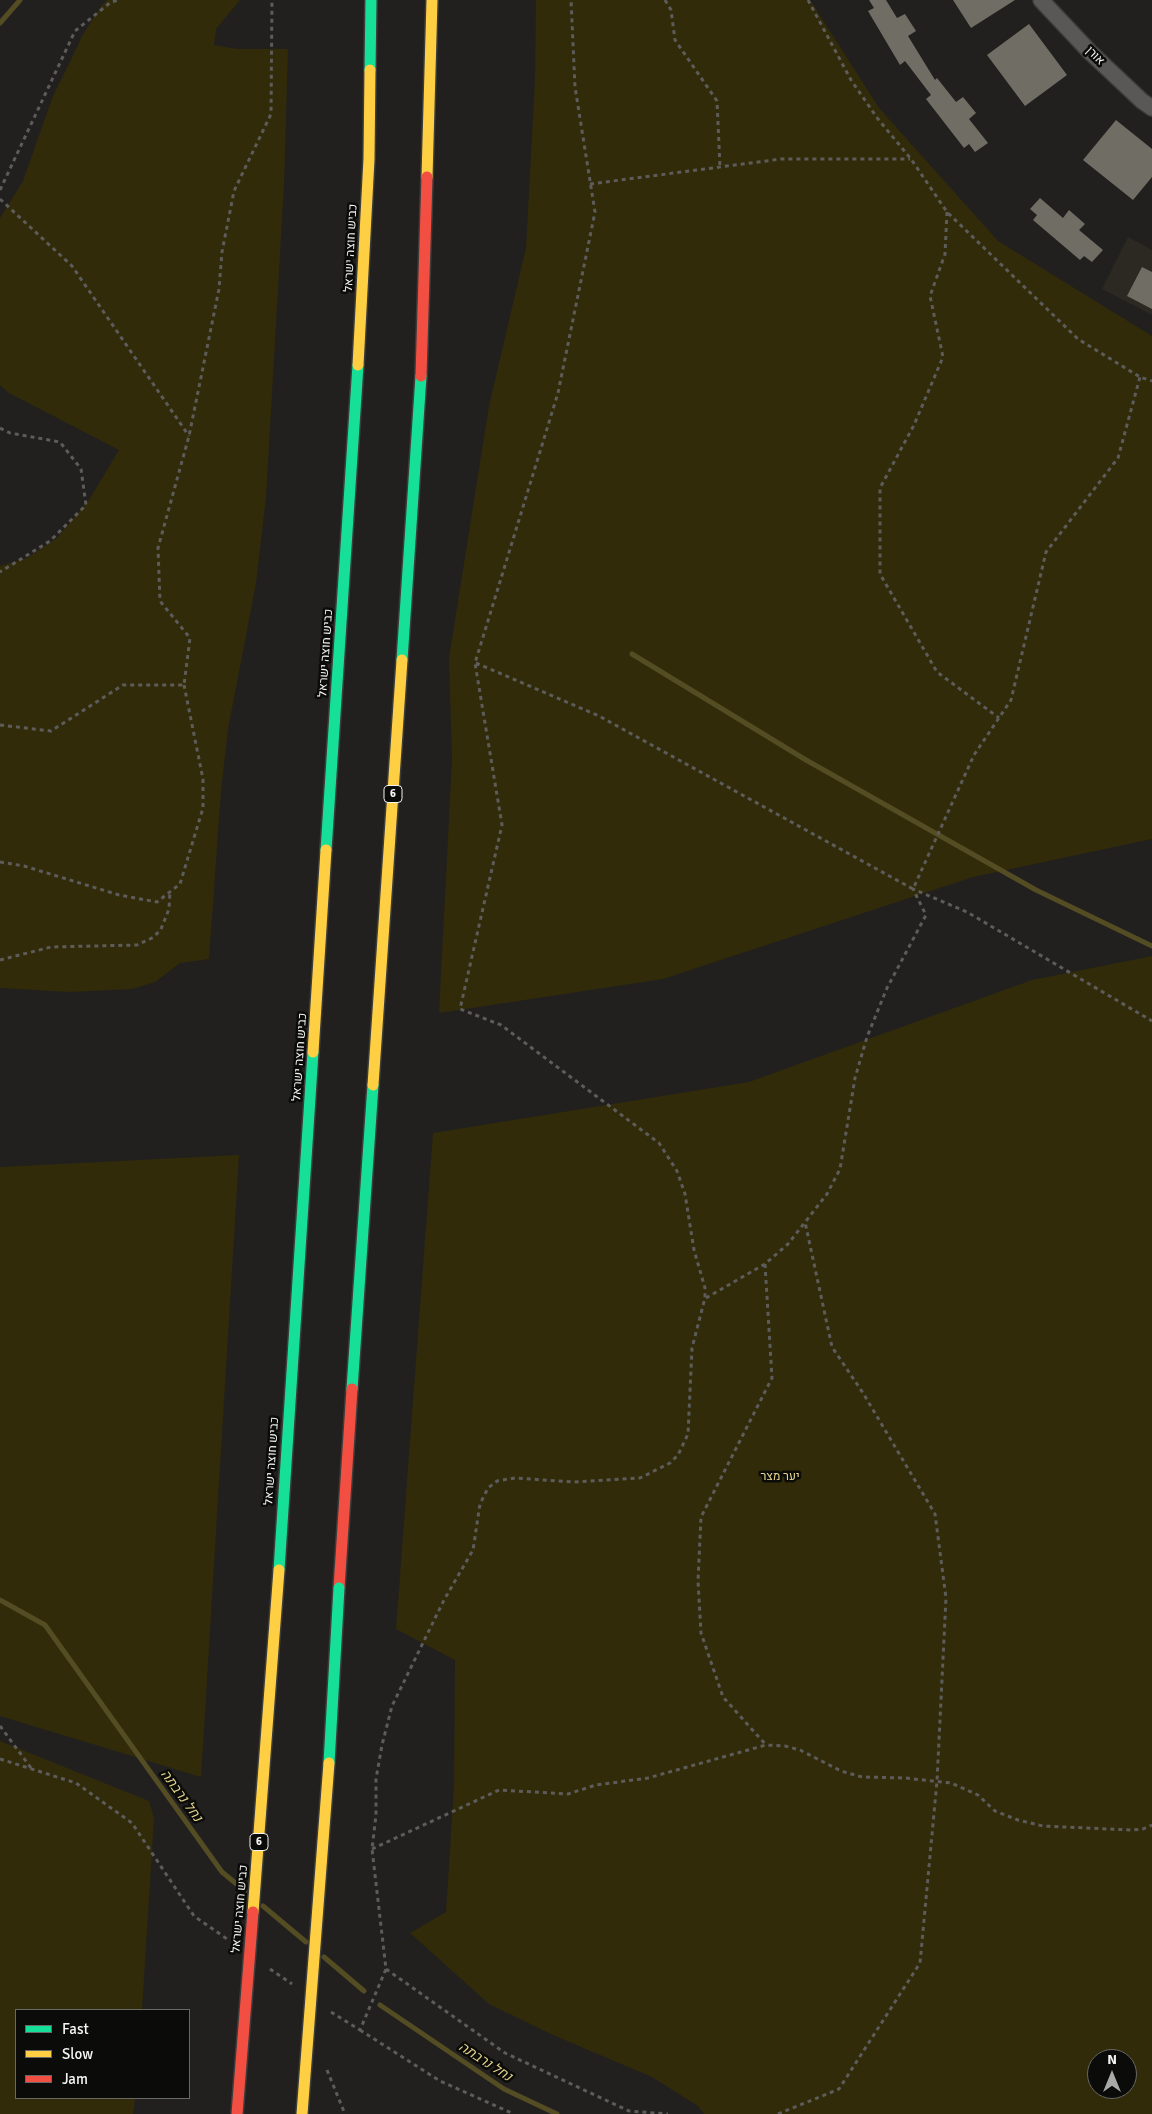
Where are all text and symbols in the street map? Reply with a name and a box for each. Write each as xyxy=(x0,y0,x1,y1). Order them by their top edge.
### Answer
street label: אורן xyxy=(1083,44,1107,68)
street label: כביש חוצה ישראל xyxy=(341,203,361,293)
street label: כביש חוצה ישראל xyxy=(316,608,336,698)
road number: 6 xyxy=(384,786,402,802)
street label: כביש חוצה ישראל xyxy=(290,1012,310,1102)
street label: כביש חוצה ישראל xyxy=(262,1416,282,1506)
park label: יער מצר xyxy=(760,1470,800,1484)
water label: נחל נרבתה xyxy=(157,1767,205,1825)
road number: 6 xyxy=(250,1834,268,1850)
street label: כביש חוצה ישראל xyxy=(229,1864,251,1954)
legend xyxy=(15,2009,190,2099)
text: Fast xyxy=(62,2020,89,2038)
water label: נחל נרבתה xyxy=(455,2039,515,2085)
text: Slow xyxy=(62,2045,93,2063)
north arrow xyxy=(1087,2049,1137,2099)
text: N xyxy=(1107,2051,1117,2068)
text: Jam xyxy=(62,2070,88,2088)

